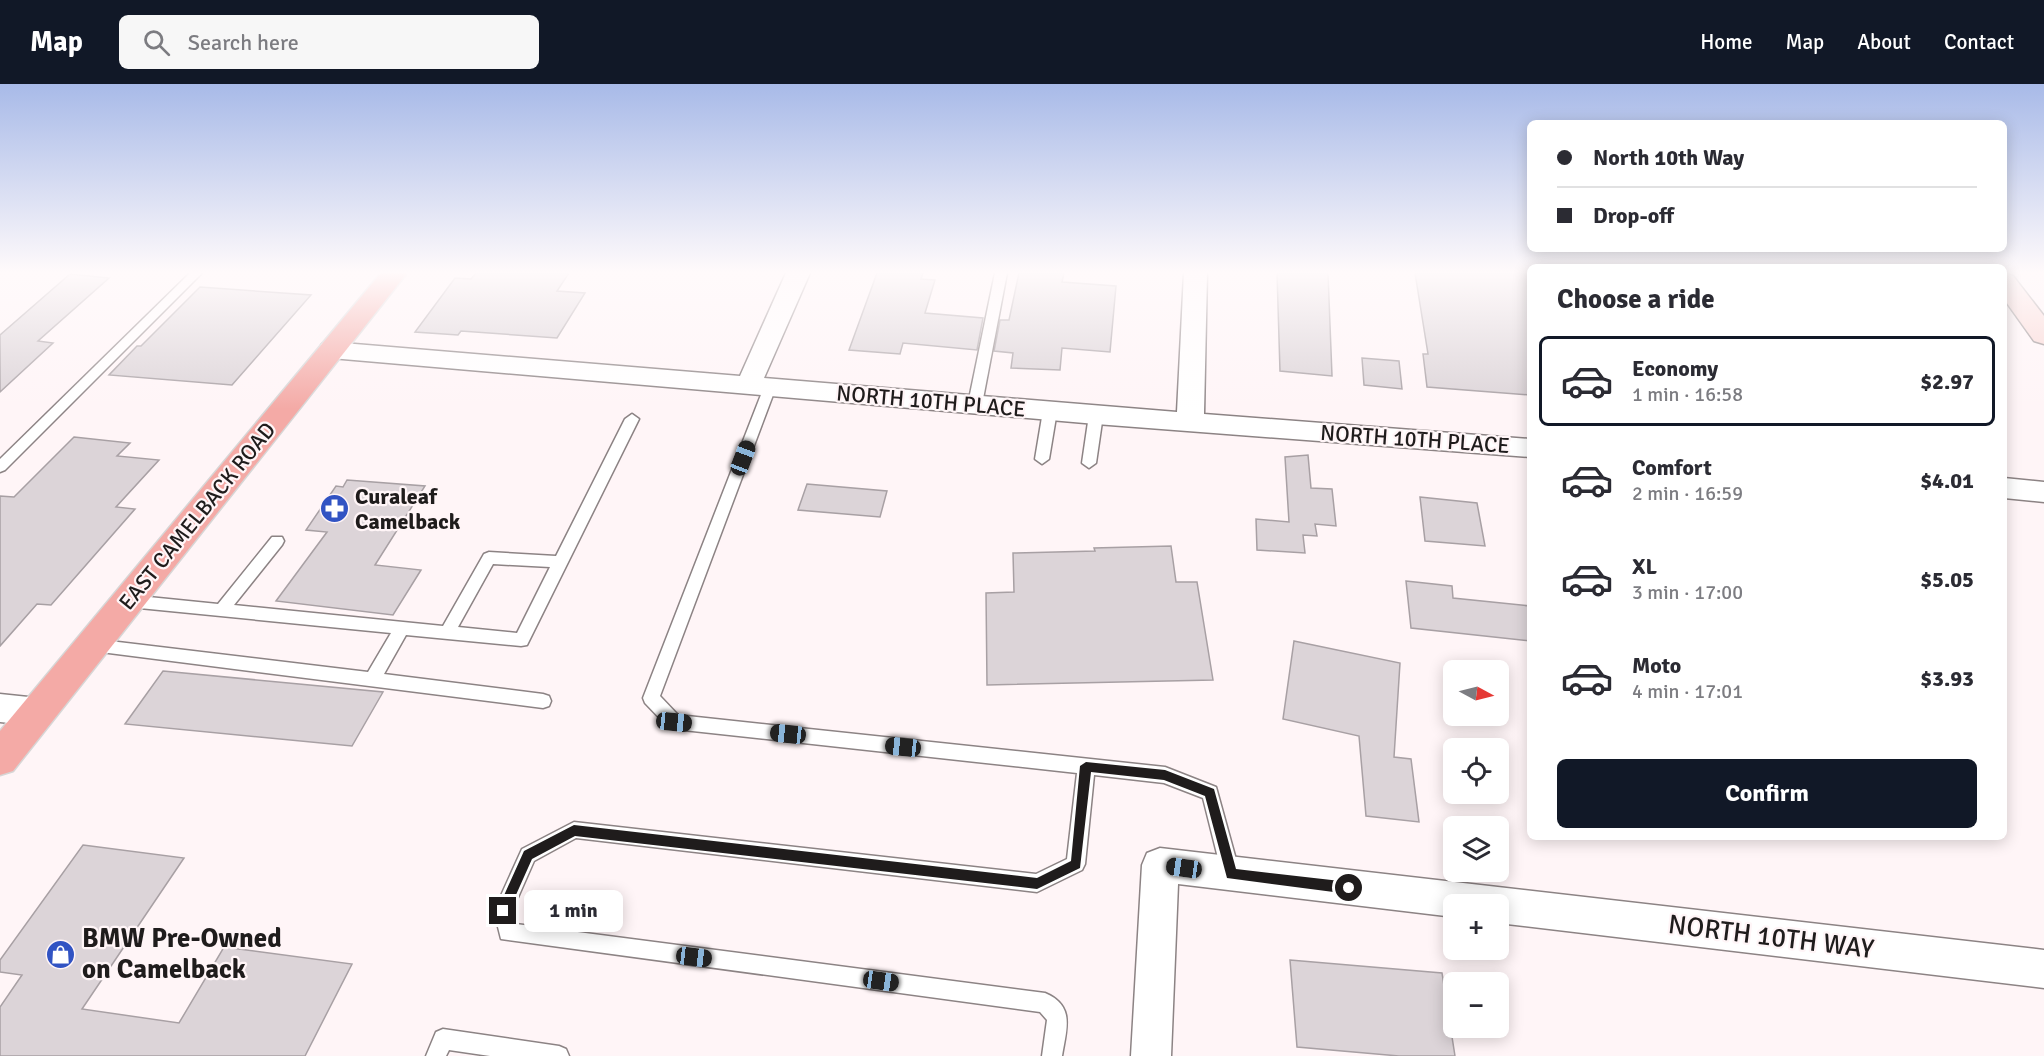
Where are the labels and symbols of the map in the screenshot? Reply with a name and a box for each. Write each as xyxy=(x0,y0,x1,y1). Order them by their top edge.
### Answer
street label: NORTH 10TH PLACE xyxy=(835,379,1027,423)
street label: EAST CAMELBACK ROAD xyxy=(113,417,281,615)
street label: NORTH 10TH PLACE xyxy=(1319,419,1511,459)
car xyxy=(728,438,758,478)
place label: Curaleaf Camelback xyxy=(355,483,461,535)
pharmacy icon: Curaleaf Camelback xyxy=(318,493,350,525)
north arrow xyxy=(1443,660,1509,726)
car xyxy=(655,711,693,733)
car xyxy=(769,723,807,745)
car xyxy=(884,736,922,758)
car xyxy=(1165,857,1203,879)
route start xyxy=(1335,874,1362,901)
callout: 1 min xyxy=(524,890,623,932)
route end xyxy=(489,897,516,924)
street label: NORTH 10TH WAY xyxy=(1666,908,1876,966)
place label: BMW Pre-Owned on Camelback xyxy=(82,922,282,986)
shop icon: BMW Pre-Owned on Camelback xyxy=(45,938,77,970)
car xyxy=(675,946,713,968)
car xyxy=(862,970,900,992)

